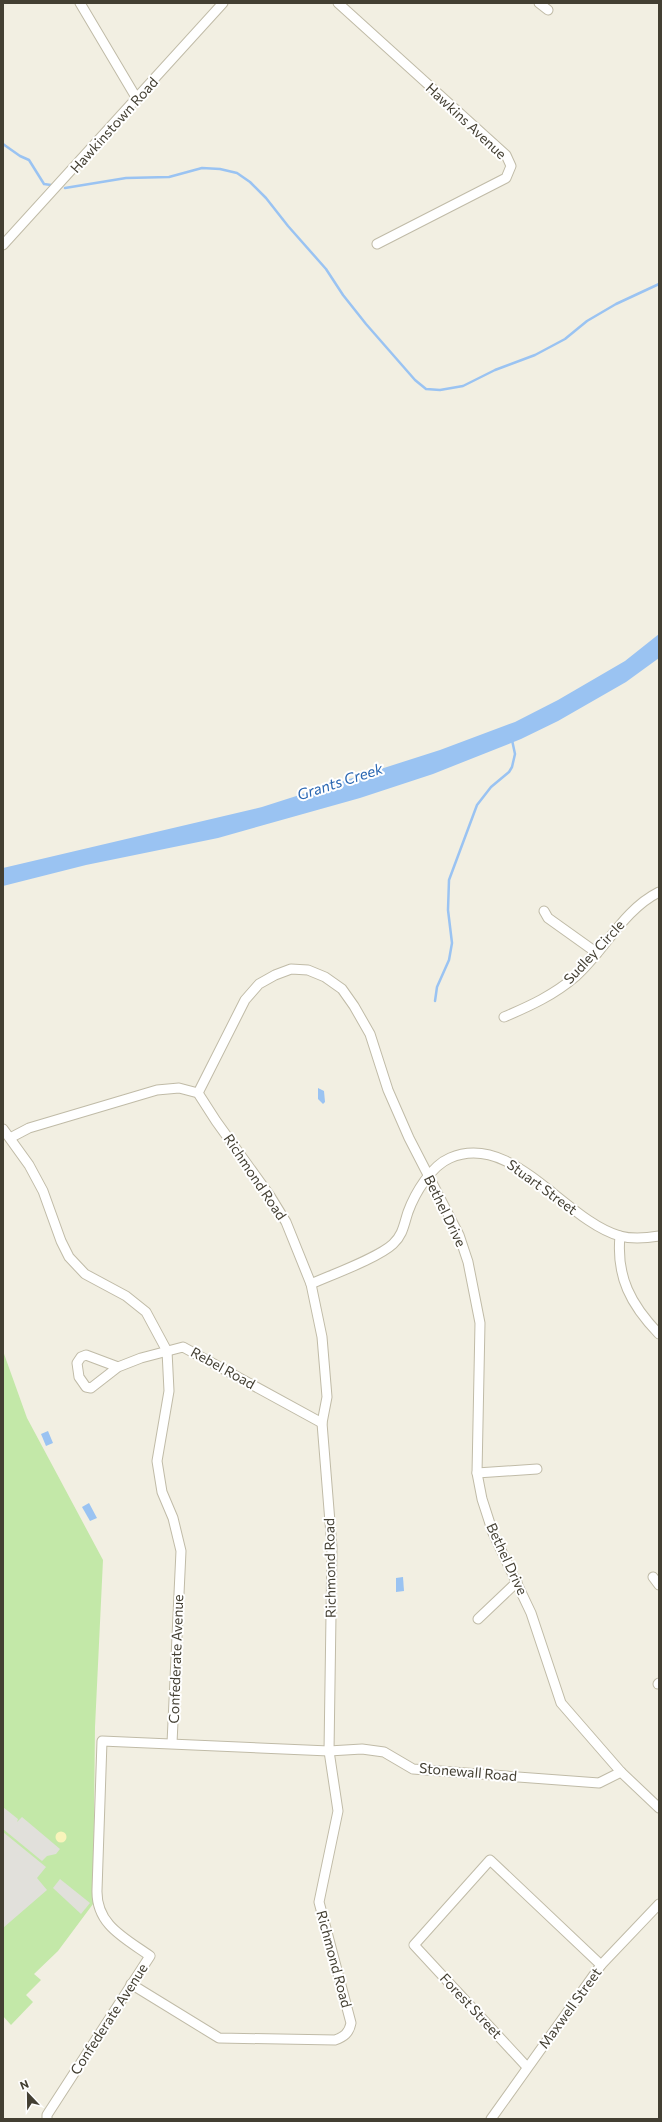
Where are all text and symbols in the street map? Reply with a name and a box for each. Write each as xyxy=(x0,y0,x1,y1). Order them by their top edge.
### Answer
street label: Hawkinstown Road xyxy=(66,73,161,176)
street label: Hawkins Avenue xyxy=(423,79,510,162)
water label: Grants Creek xyxy=(295,758,386,803)
street label: Sudley Circle xyxy=(560,916,628,987)
street label: Richmond Road xyxy=(220,1131,290,1223)
street label: Stuart Street xyxy=(504,1155,581,1218)
street label: Bethel Drive xyxy=(421,1172,470,1249)
street label: Rebel Road xyxy=(188,1343,258,1392)
street label: Richmond Road xyxy=(320,1518,339,1618)
street label: Bethel Drive xyxy=(483,1520,532,1598)
street label: Confederate Avenue xyxy=(165,1594,186,1724)
street label: Stonewall Road xyxy=(418,1759,518,1784)
street label: Richmond Road xyxy=(313,1908,356,2009)
street label: Confederate Avenue xyxy=(66,1960,151,2078)
street label: Maxwell Street xyxy=(535,1964,605,2051)
street label: Forest Street xyxy=(437,1969,506,2042)
north arrow xyxy=(8,2074,48,2114)
text: N xyxy=(18,2077,30,2092)

